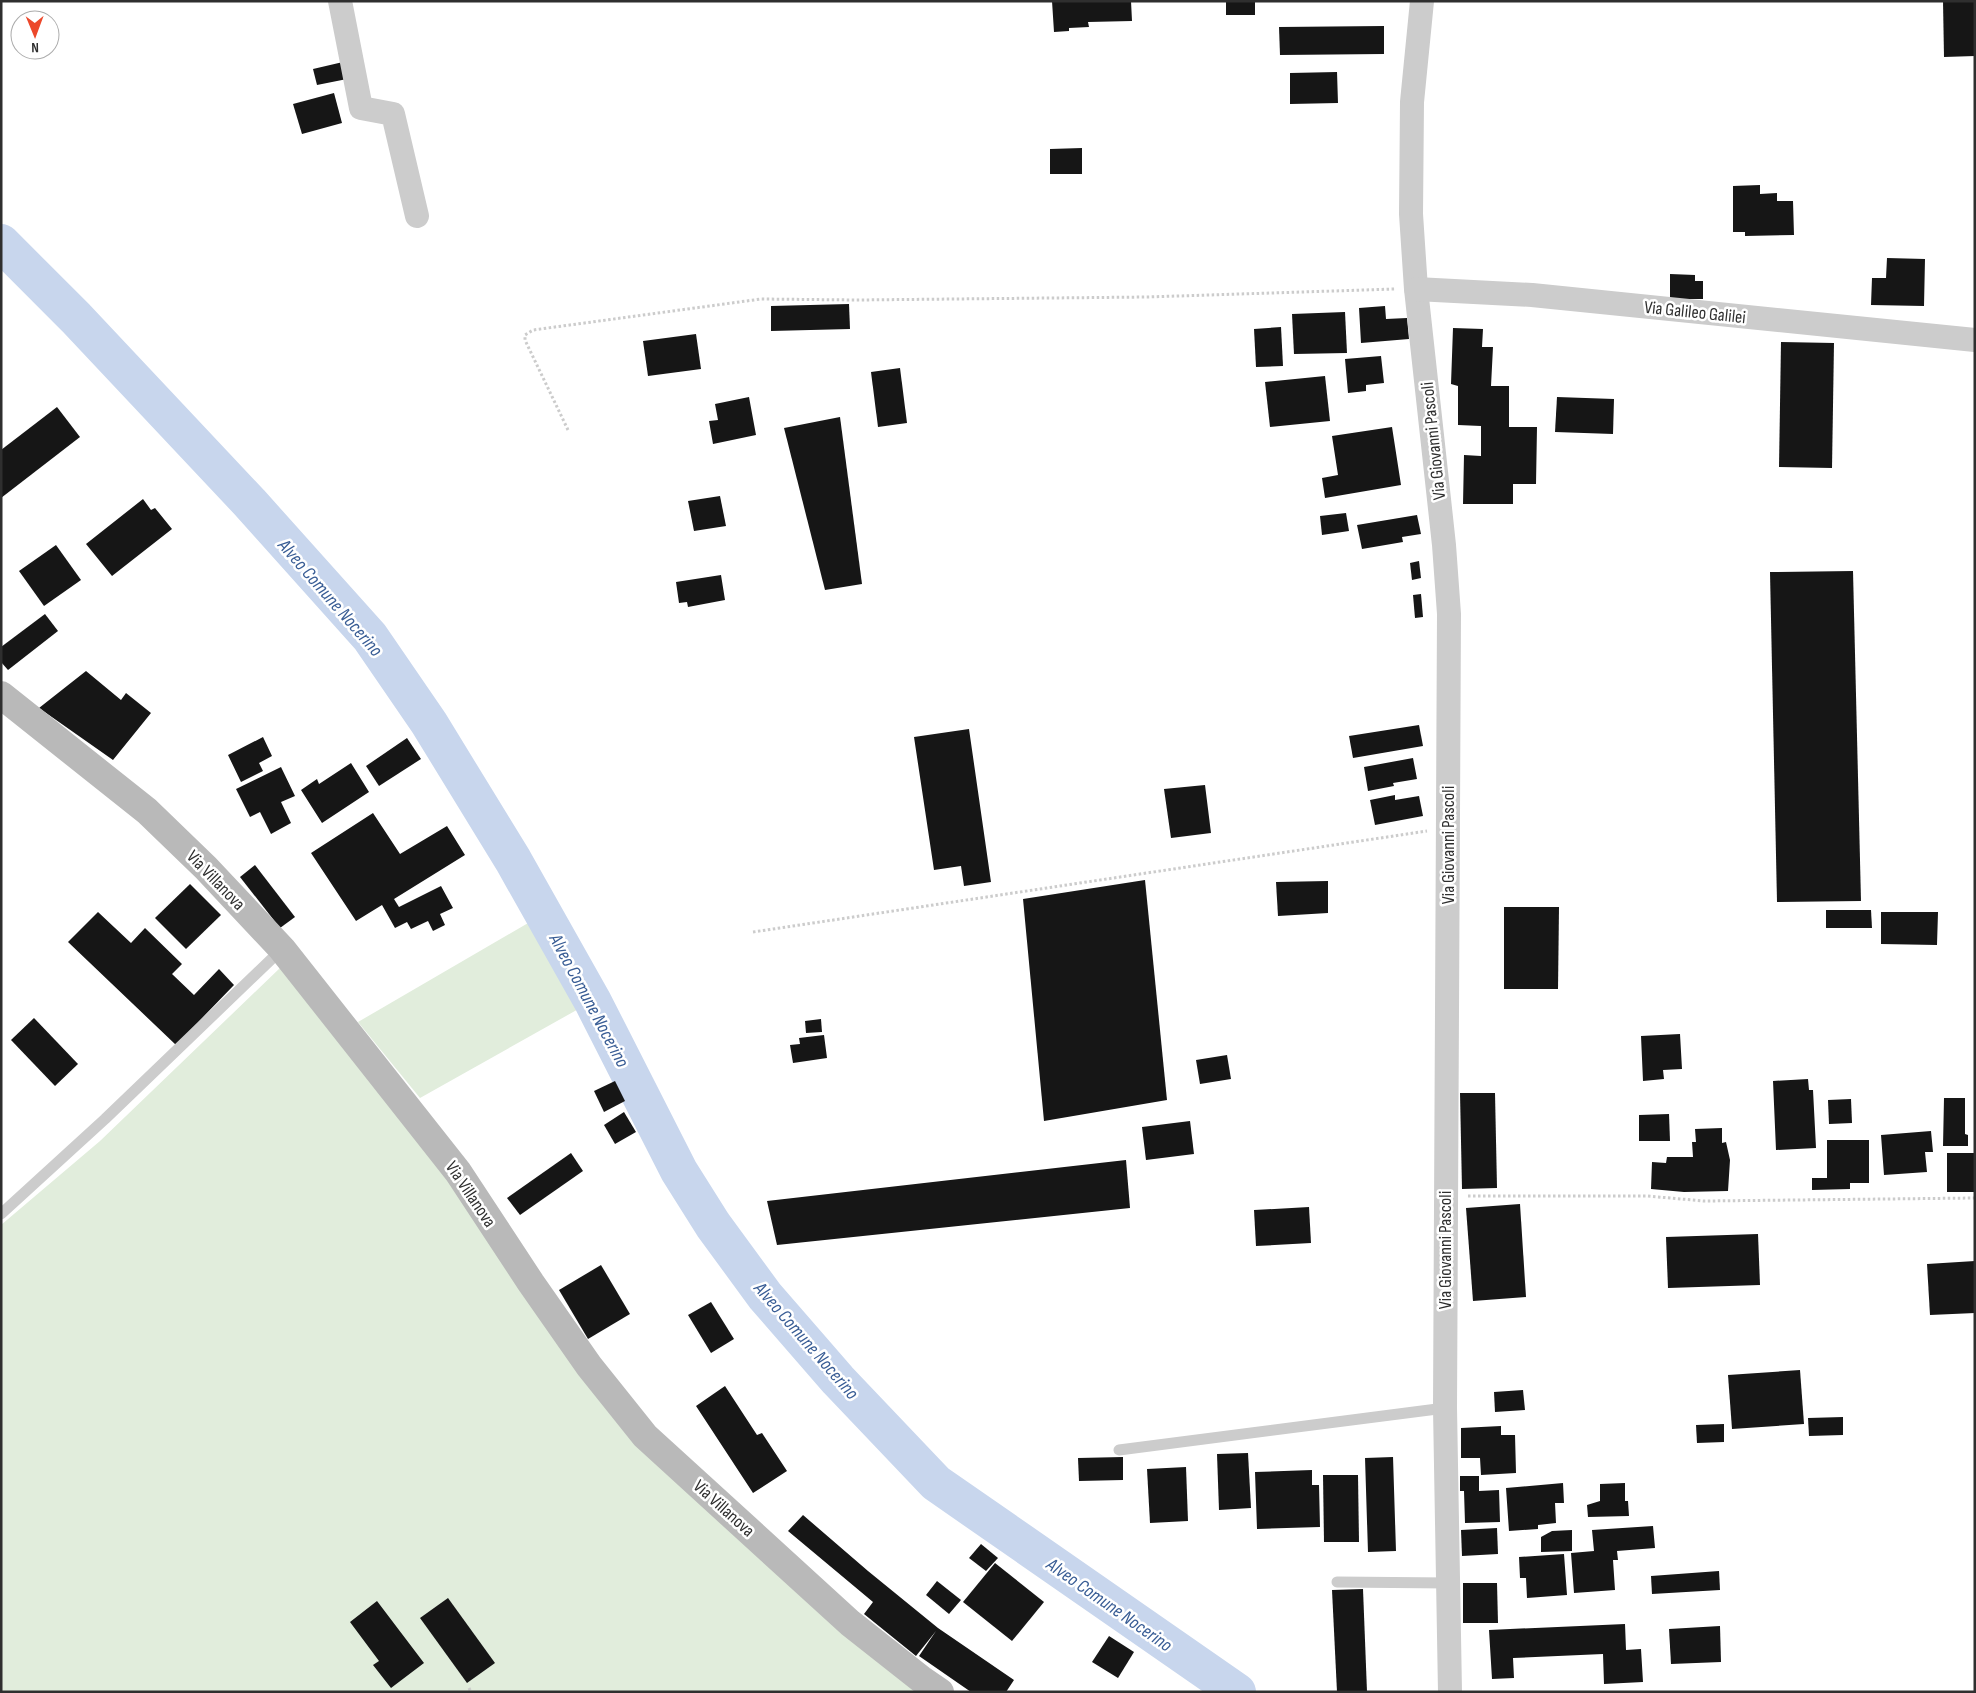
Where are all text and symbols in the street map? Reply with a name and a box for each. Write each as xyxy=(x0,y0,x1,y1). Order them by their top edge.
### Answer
north arrow xyxy=(10,10,60,60)
text: N xyxy=(31,39,39,56)
street label: Via Galileo Galilei xyxy=(1643,297,1747,328)
street label: Via Giovanni Pascoli xyxy=(1417,381,1450,501)
water label: Alveo Comune Nocerino xyxy=(272,534,387,662)
street label: Via Giovanni Pascoli xyxy=(1438,786,1459,904)
street label: Via Villanova xyxy=(182,846,249,915)
water label: Alveo Comune Nocerino xyxy=(543,929,634,1072)
street label: Via Villanova xyxy=(441,1157,500,1231)
street label: Via Giovanni Pascoli xyxy=(1435,1191,1456,1309)
water label: Alveo Comune Nocerino xyxy=(748,1277,863,1405)
street label: Via Villanova xyxy=(689,1475,759,1541)
water label: Alveo Comune Nocerino xyxy=(1041,1553,1177,1657)

